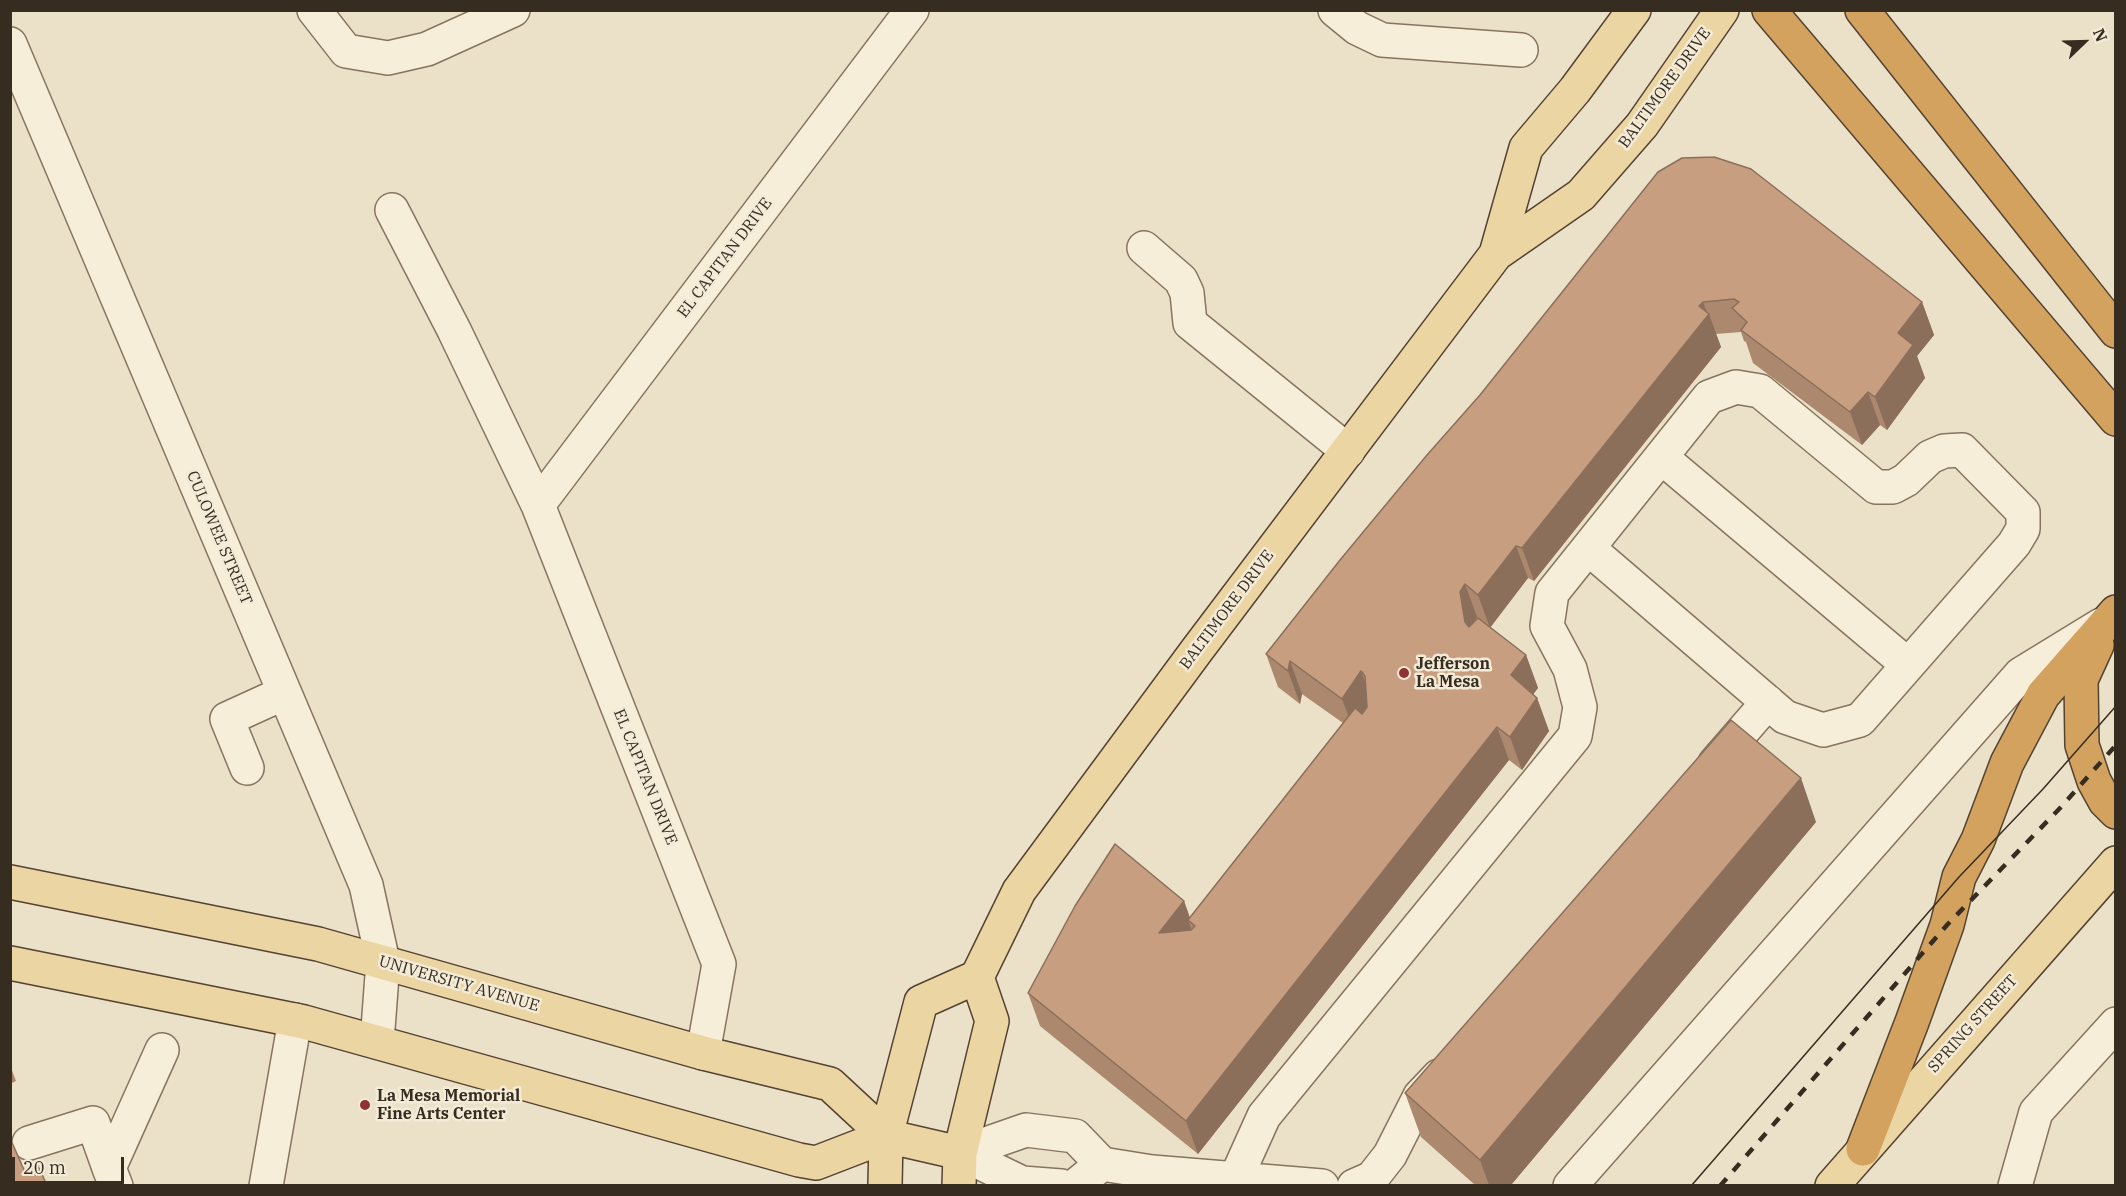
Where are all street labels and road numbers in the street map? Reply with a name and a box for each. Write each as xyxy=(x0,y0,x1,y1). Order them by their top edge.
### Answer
street label: BALTIMORE DRIVE xyxy=(1615,24,1715,152)
street label: EL CAPITAN DRIVE xyxy=(674,194,776,322)
street label: CULOWEE STREET xyxy=(182,468,256,608)
street label: BALTIMORE DRIVE xyxy=(1176,547,1278,673)
street label: EL CAPITAN DRIVE xyxy=(609,706,681,848)
street label: UNIVERSITY AVENUE xyxy=(376,952,542,1016)
street label: SPRING STREET xyxy=(1924,971,2022,1077)

